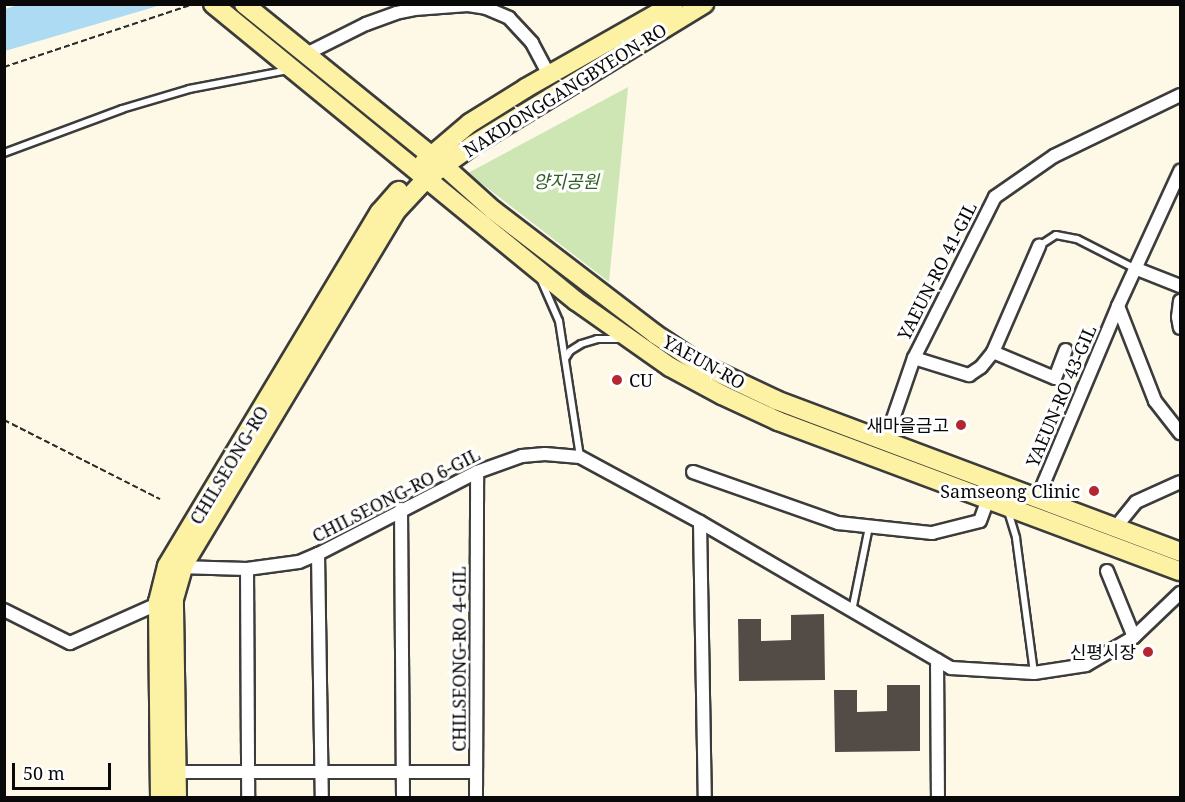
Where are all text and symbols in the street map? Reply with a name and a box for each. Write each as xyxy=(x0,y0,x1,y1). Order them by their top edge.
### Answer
street label: NAKDONGGANGBYEON-RO xyxy=(460,19,670,161)
park label: 양지공원 xyxy=(533,170,599,192)
street label: YAEUN-RO 41-GIL xyxy=(893,198,981,344)
street label: YAEUN-RO 43-GIL xyxy=(1021,322,1101,470)
street label: YAEUN-RO xyxy=(659,331,749,393)
place label: CU xyxy=(629,369,653,391)
marker: CU xyxy=(610,373,624,387)
street label: CHILSEONG-RO xyxy=(185,402,273,528)
place label: 새마을금고 xyxy=(866,414,949,436)
marker: 새마을금고 xyxy=(954,418,968,432)
street label: CHILSEONG-RO 6-GIL xyxy=(308,443,484,547)
place label: Samseong Clinic xyxy=(940,480,1080,502)
marker: Samseong Clinic xyxy=(1085,482,1103,500)
street label: CHILSEONG-RO 4-GIL xyxy=(448,566,470,752)
place label: 신평시장 xyxy=(1070,641,1136,663)
marker: 신평시장 xyxy=(1141,645,1155,659)
scale bar xyxy=(15,751,114,789)
text: 50 m xyxy=(23,761,65,785)

